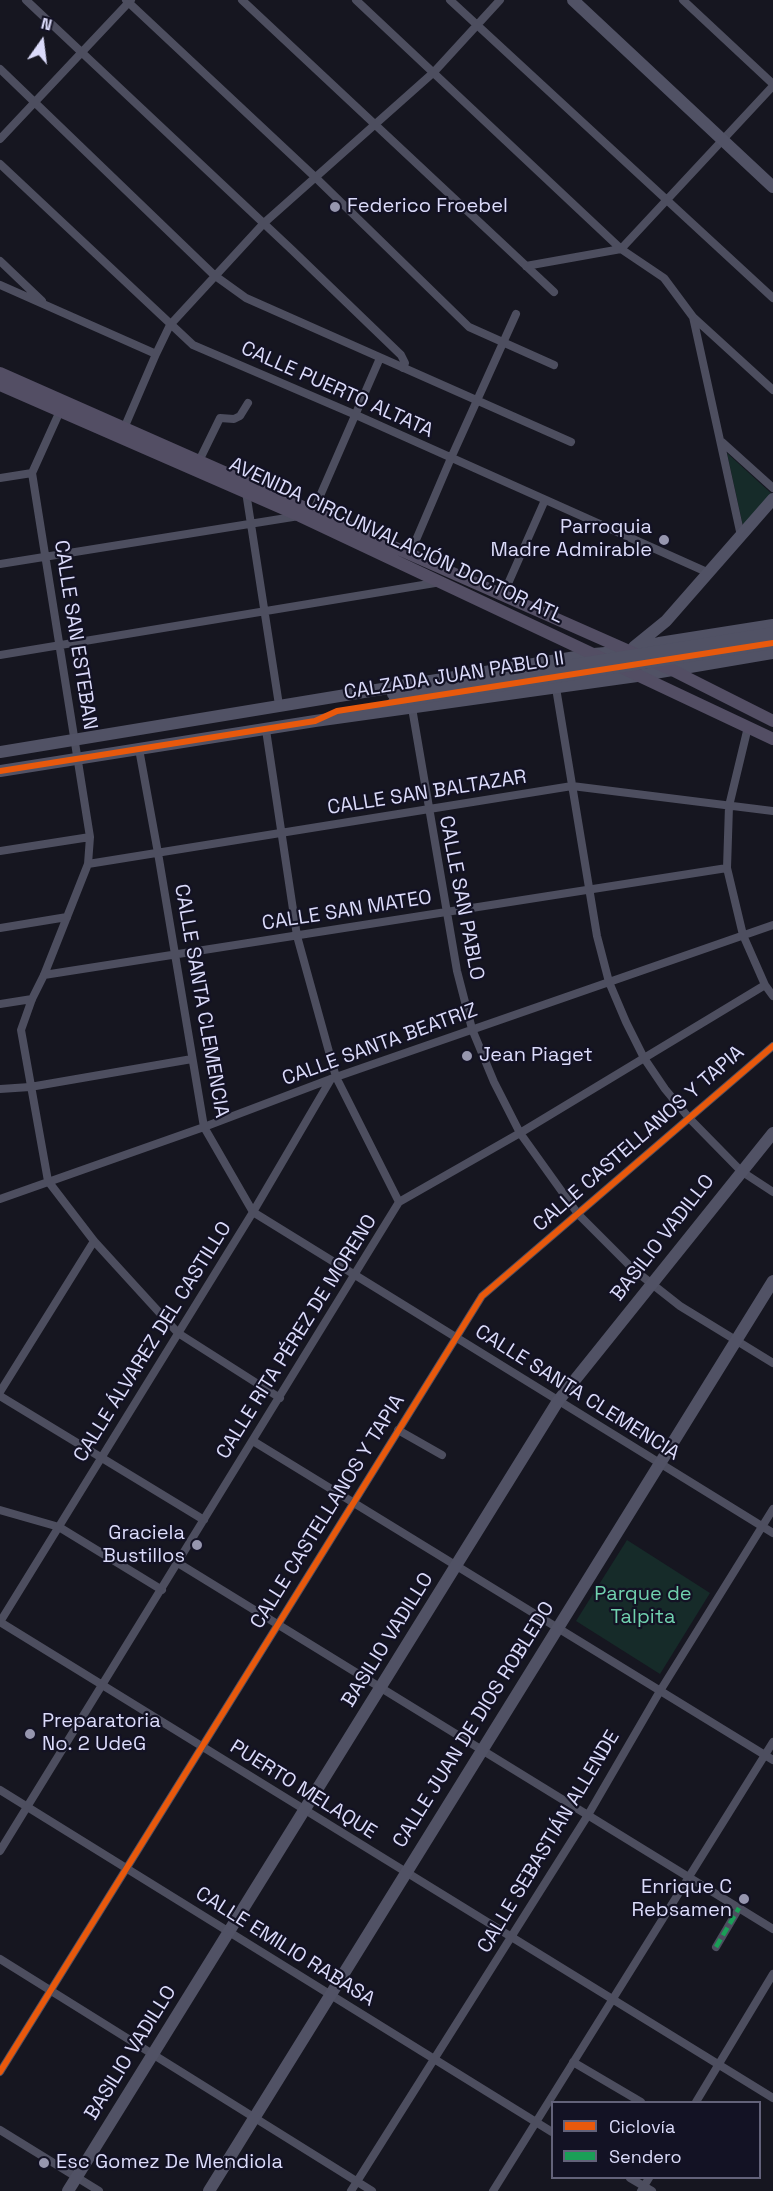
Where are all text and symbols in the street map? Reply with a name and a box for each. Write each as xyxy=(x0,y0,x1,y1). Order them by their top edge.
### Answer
north arrow xyxy=(12,12,72,72)
text: N xyxy=(39,13,54,36)
place label: Federico Froebel xyxy=(347,195,508,219)
marker: Federico Froebel xyxy=(328,200,342,214)
street label: CALLE PUERTO ALTATA xyxy=(237,337,437,443)
street label: AVENIDA CIRCUNVALACIÓN DOCTOR ATL xyxy=(225,453,567,629)
place label: Parroquia Madre Admirable xyxy=(491,516,652,563)
marker: Parroquia Madre Admirable xyxy=(657,533,671,547)
street label: CALLE SAN ESTEBAN xyxy=(48,538,102,732)
street label: CALZADA JUAN PABLO II xyxy=(342,647,566,705)
street label: CALLE SAN BALTAZAR xyxy=(326,765,528,821)
street label: CALLE SAN PABLO xyxy=(433,814,489,982)
street label: CALLE SANTA CLEMENCIA xyxy=(169,882,233,1120)
street label: CALLE SAN MATEO xyxy=(260,886,434,936)
street label: CALLE SANTA BEATRIZ xyxy=(279,998,481,1092)
street label: CALLE CASTELLANOS Y TAPIA xyxy=(529,1041,749,1237)
place label: Jean Piaget xyxy=(479,1044,593,1068)
marker: Jean Piaget xyxy=(460,1049,474,1063)
street label: BASILIO VADILLO xyxy=(606,1170,720,1306)
street label: CALLE RITA PÉREZ DE MORENO xyxy=(212,1210,382,1464)
street label: CALLE ÁLVAREZ DEL CASTILLO xyxy=(69,1217,237,1467)
street label: CALLE SANTA CLEMENCIA xyxy=(470,1320,684,1466)
street label: CALLE CASTELLANOS Y TAPIA xyxy=(246,1390,410,1634)
place label: Graciela Bustillos xyxy=(102,1522,185,1569)
marker: Graciela Bustillos xyxy=(190,1538,204,1552)
street label: BASILIO VADILLO xyxy=(337,1568,439,1712)
park label: Parque de Talpita xyxy=(594,1583,692,1630)
street label: CALLE JUAN DE DIOS ROBLEDO xyxy=(388,1598,560,1852)
place label: Preparatoria No. 2 UdeG xyxy=(42,1710,161,1757)
street label: CALLE SEBASTIÁN ALLENDE xyxy=(473,1726,625,1958)
marker: Preparatoria No. 2 UdeG xyxy=(23,1727,37,1741)
street label: PUERTO MELAQUE xyxy=(225,1735,381,1845)
place label: Enrique C Rebsamen xyxy=(631,1876,732,1923)
street label: CALLE EMILIO RABASA xyxy=(191,1882,379,2012)
marker: Enrique C Rebsamen xyxy=(737,1892,751,1906)
street label: BASILIO VADILLO xyxy=(80,1981,182,2125)
legend xyxy=(551,2101,761,2179)
text: Ciclovía xyxy=(609,2115,675,2138)
text: Sendero xyxy=(609,2145,682,2168)
place label: Esc Gomez De Mendiola xyxy=(56,2151,283,2175)
marker: Esc Gomez De Mendiola xyxy=(37,2156,51,2170)

